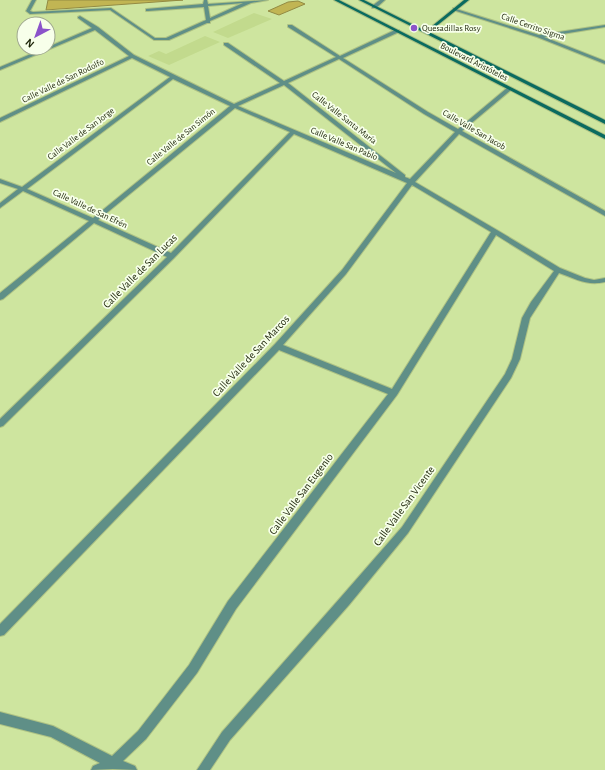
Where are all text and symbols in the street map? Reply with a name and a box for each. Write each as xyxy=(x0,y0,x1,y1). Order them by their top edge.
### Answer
street label: Calle Cerrito Sigma xyxy=(500,12,566,42)
north arrow xyxy=(16,16,56,56)
marker: Quesadillas Rosy xyxy=(409,23,419,33)
place label: Quesadillas Rosy xyxy=(422,24,481,33)
text: N xyxy=(23,37,36,50)
street label: Boulevard Aristóteles xyxy=(439,41,509,83)
street label: Calle Valle de San Rodolfo xyxy=(21,57,106,105)
street label: Calle Valle Santa María xyxy=(310,90,378,146)
street label: Calle Valle de San Jorge xyxy=(46,106,116,162)
street label: Calle Valle de San Simón xyxy=(145,107,217,167)
street label: Calle Valle San Jacob xyxy=(441,108,507,152)
street label: Calle Valle San Pablo xyxy=(309,126,379,162)
street label: Calle Valle de San Efrén xyxy=(51,188,129,230)
street label: Calle Valle de San Lucas xyxy=(101,232,179,310)
street label: Calle Valle de San Marcos xyxy=(211,313,291,399)
street label: Calle Valle San Eugenio xyxy=(267,451,335,537)
street label: Calle Valle San Vicente xyxy=(371,464,437,548)

